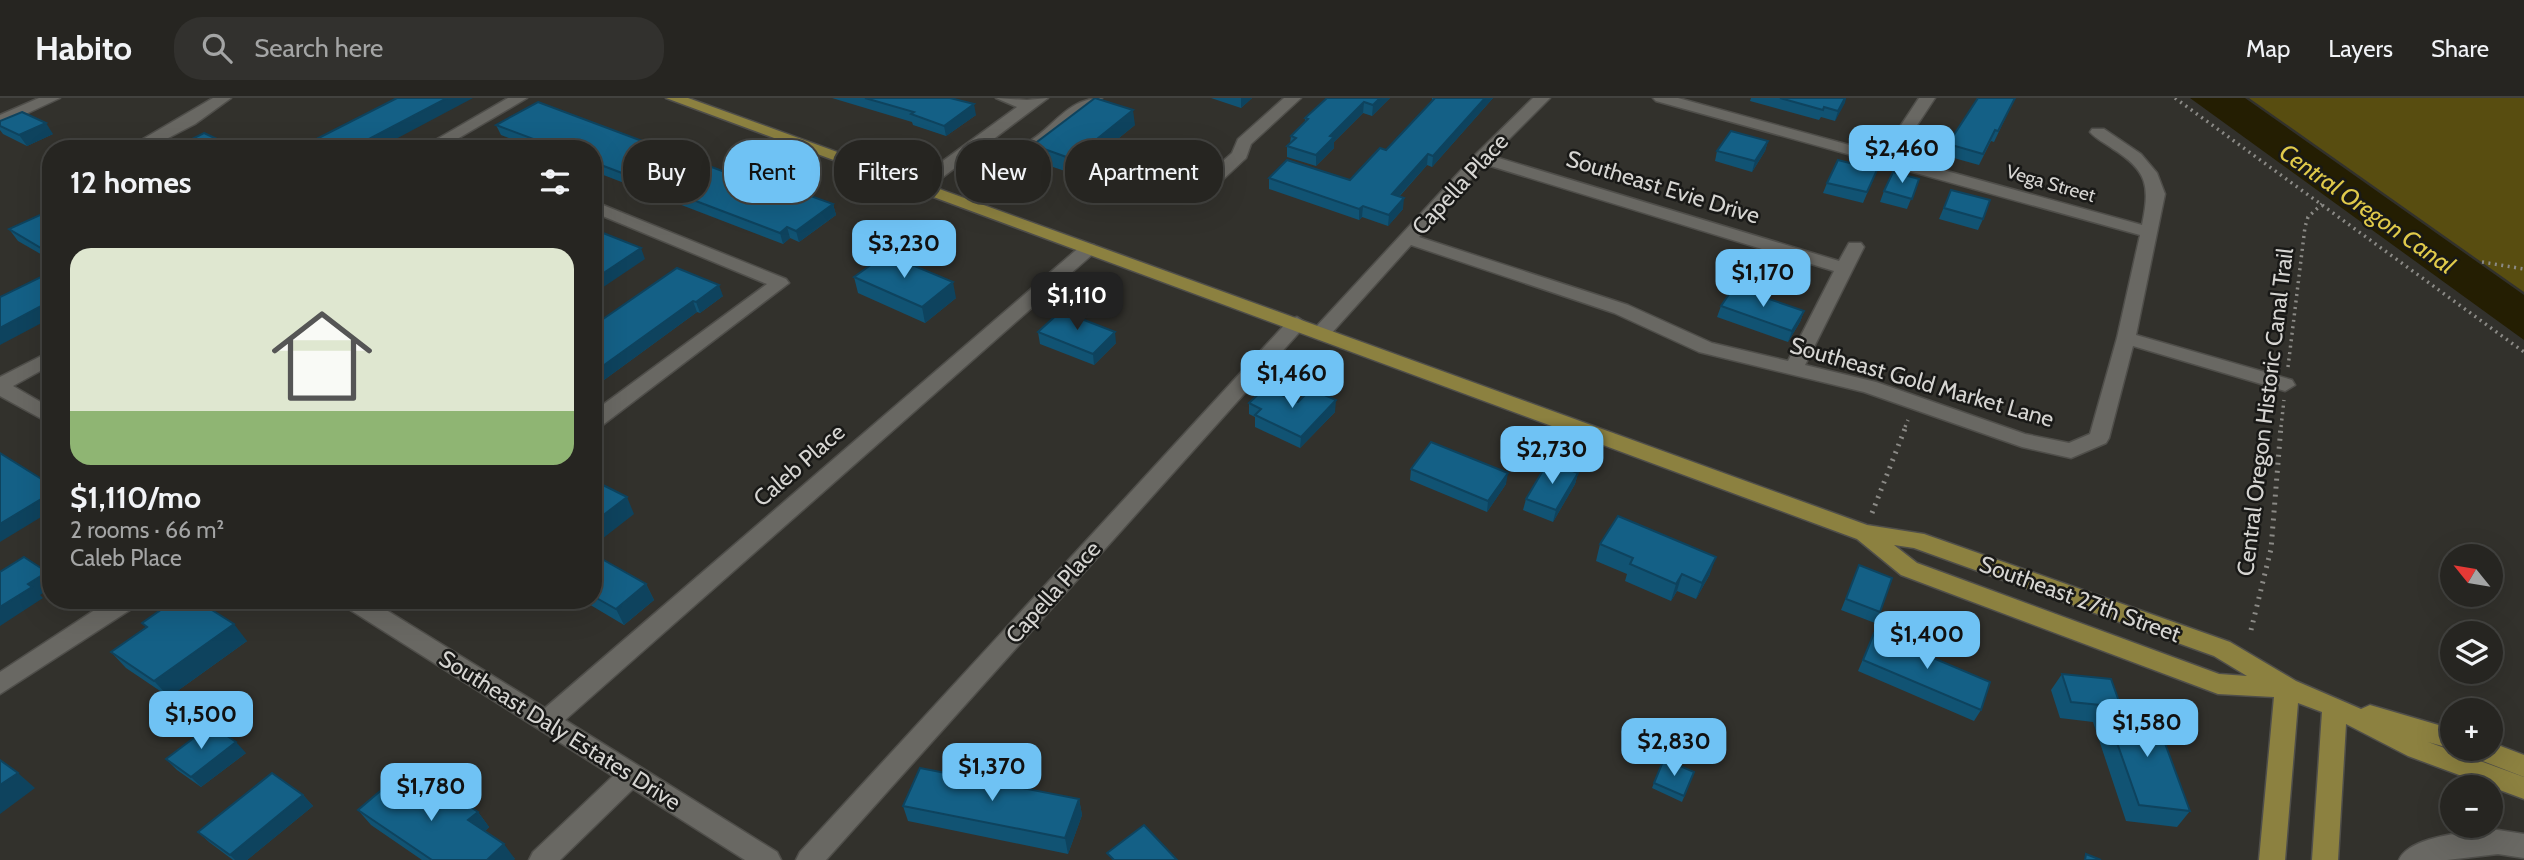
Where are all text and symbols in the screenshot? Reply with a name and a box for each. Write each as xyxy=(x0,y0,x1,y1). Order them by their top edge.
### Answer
search box xyxy=(174,17,664,80)
text: Habito xyxy=(35,28,132,68)
icon: search xyxy=(198,29,236,67)
text: Search here xyxy=(254,32,383,64)
text: Map xyxy=(2246,34,2290,63)
text: Layers xyxy=(2328,34,2393,63)
text: Share xyxy=(2431,34,2489,63)
pin: $2,460 xyxy=(1845,126,1959,185)
street label: Capella Place xyxy=(1406,127,1514,241)
text: $2,460 xyxy=(1865,134,1939,162)
water label: Central Oregon Canal xyxy=(2274,137,2461,280)
chip: Buy xyxy=(623,140,710,203)
chip: Rent xyxy=(724,140,820,203)
chip: Filters xyxy=(834,140,942,203)
chip: New xyxy=(956,140,1051,203)
chip: Apartment xyxy=(1065,140,1223,203)
street label: Southeast Evie Drive xyxy=(1563,144,1763,230)
street label: Vega Street xyxy=(2004,160,2099,207)
icon: filters xyxy=(536,163,574,201)
text: 12 homes xyxy=(70,164,192,201)
pin: $3,230 xyxy=(847,220,961,280)
text: $3,230 xyxy=(868,229,940,257)
street label: Central Oregon Historic Canal Trail xyxy=(2231,246,2299,578)
pin: $1,170 xyxy=(1706,250,1820,309)
text: $1,170 xyxy=(1732,258,1795,286)
pin: $1,110 xyxy=(1020,272,1134,332)
text: $1,110 xyxy=(1047,281,1107,309)
icon: home xyxy=(259,293,385,419)
street label: Southeast Gold Market Lane xyxy=(1787,331,2057,433)
pin: $1,460 xyxy=(1235,350,1349,410)
text: $1,460 xyxy=(1257,359,1327,387)
street label: Caleb Place xyxy=(748,418,851,512)
pin: $2,730 xyxy=(1495,426,1609,486)
text: $2,730 xyxy=(1516,435,1588,463)
text: $1,110/mo xyxy=(70,479,201,516)
text: 2 rooms · 66 m² xyxy=(70,516,224,544)
street label: Capella Place xyxy=(1000,535,1107,649)
text: Caleb Place xyxy=(70,544,182,572)
north arrow xyxy=(2440,544,2502,607)
map controls xyxy=(2440,544,2503,838)
street label: Southeast 27th Street xyxy=(1976,550,2184,648)
pin: $1,400 xyxy=(1870,612,1984,671)
text: $1,400 xyxy=(1890,620,1964,648)
button: layers xyxy=(2440,621,2503,684)
street label: Southeast Daly Estates Drive xyxy=(434,644,686,816)
pin: $1,500 xyxy=(144,692,258,751)
button: + xyxy=(2440,698,2503,761)
text: $1,500 xyxy=(165,700,237,728)
pin: $1,580 xyxy=(2090,700,2204,759)
text: $1,580 xyxy=(2112,708,2182,736)
pin: $2,830 xyxy=(1617,718,1731,778)
text: $2,830 xyxy=(1637,727,1711,755)
pin: $1,370 xyxy=(935,744,1049,803)
text: $1,370 xyxy=(958,752,1026,780)
pin: $1,780 xyxy=(374,764,488,823)
text: $1,780 xyxy=(396,772,466,800)
button: − xyxy=(2440,775,2503,838)

